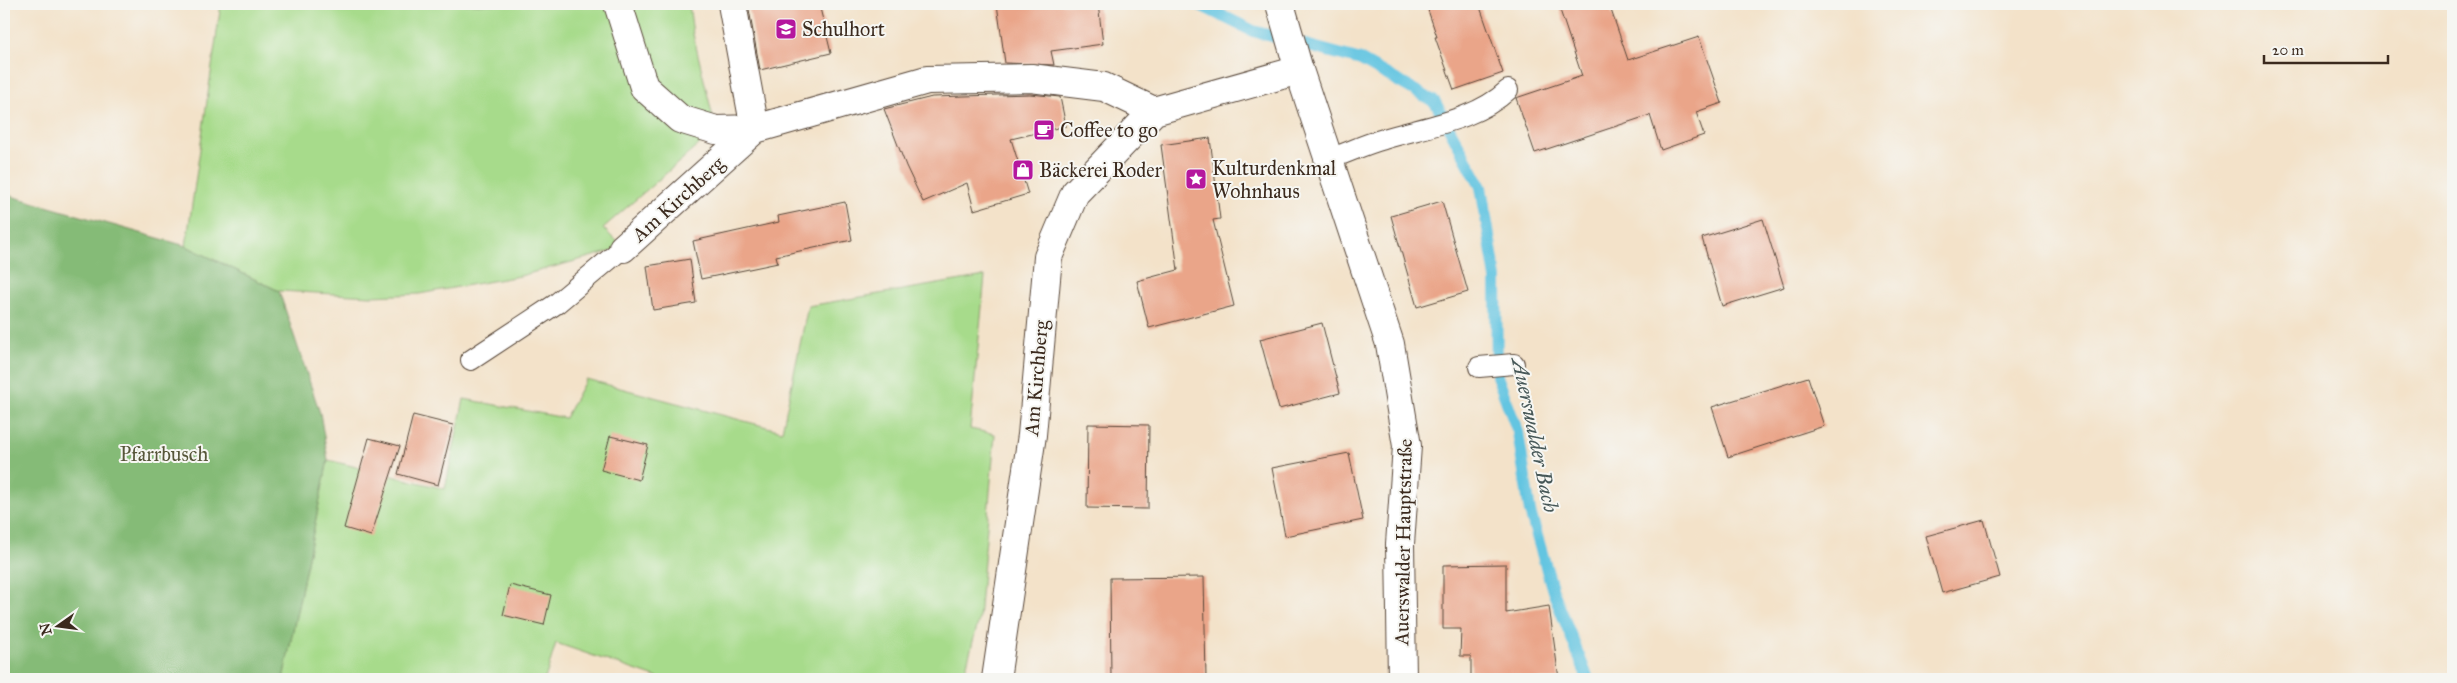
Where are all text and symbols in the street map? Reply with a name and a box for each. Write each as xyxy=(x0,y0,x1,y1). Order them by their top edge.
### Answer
school or university icon: Schulhort xyxy=(774,17,798,41)
place label: Schulhort xyxy=(802,17,885,41)
scale bar xyxy=(2264,32,2388,64)
text: 20 m xyxy=(2272,41,2304,59)
cafe icon: Coffee to go xyxy=(1032,118,1056,142)
place label: Coffee to go xyxy=(1060,118,1158,143)
street label: Am Kirchberg xyxy=(626,151,730,248)
place label: Kulturdenkmal Wohnhaus xyxy=(1212,156,1337,203)
shop icon: Bäckerei Roder xyxy=(1011,158,1035,182)
place label: Bäckerei Roder xyxy=(1039,158,1163,182)
place icon: Kulturdenkmal Wohnhaus xyxy=(1184,167,1208,191)
street label: Am Kirchberg xyxy=(1019,318,1054,438)
water label: Auerswalder Bach xyxy=(1506,353,1564,515)
street label: Auerswalder Hauptstraße xyxy=(1389,439,1417,646)
park label: Pfarrbusch xyxy=(120,442,208,466)
north arrow xyxy=(32,600,82,650)
text: N xyxy=(36,621,56,637)

